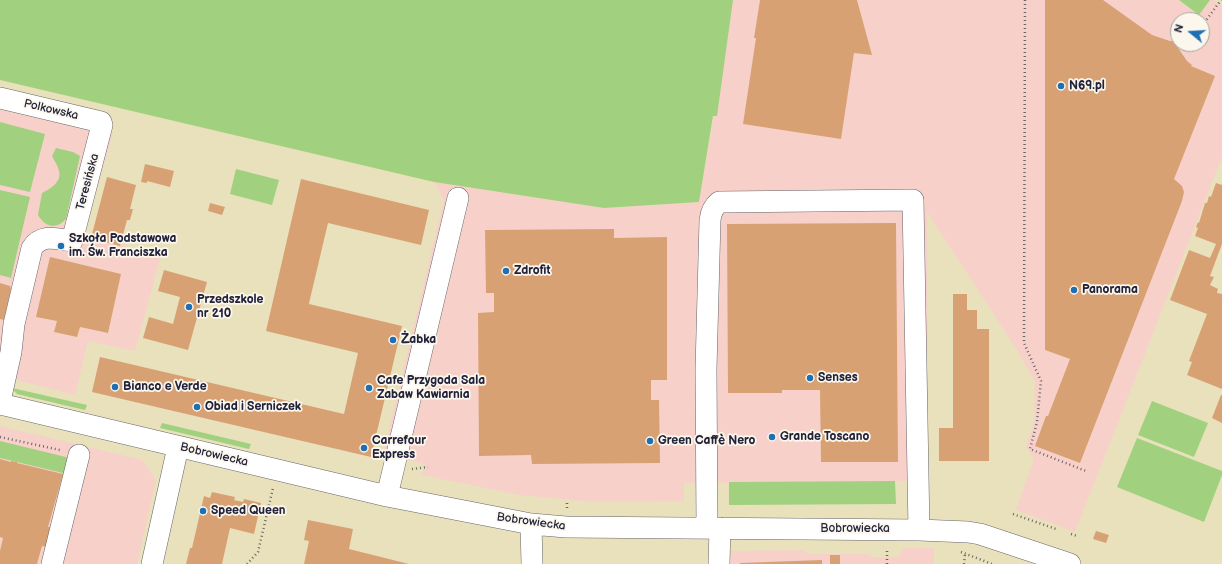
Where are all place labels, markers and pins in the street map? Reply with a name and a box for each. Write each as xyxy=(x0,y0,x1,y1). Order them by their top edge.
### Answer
place label: N69.pl xyxy=(1069,79,1105,93)
marker: N69.pl xyxy=(1056,81,1066,91)
place label: Szkoła Podstawowa im. Św. Franciszka xyxy=(69,232,176,260)
marker: Szkoła Podstawowa im. Św. Franciszka xyxy=(56,241,66,251)
place label: Zdrofit xyxy=(514,264,550,278)
marker: Zdrofit xyxy=(501,266,511,276)
place label: Panorama xyxy=(1082,283,1138,297)
marker: Panorama xyxy=(1069,285,1079,295)
place label: Przedszkole nr 210 xyxy=(197,293,263,321)
marker: Przedszkole nr 210 xyxy=(184,302,194,312)
place label: Żabka xyxy=(401,333,436,347)
marker: Żabka xyxy=(388,335,398,345)
place label: Senses xyxy=(818,371,858,385)
marker: Senses xyxy=(805,373,815,383)
place label: Cafe Przygoda Sala Zabaw Kawiarnia xyxy=(377,374,485,402)
place label: Bianco e Verde xyxy=(123,380,207,394)
marker: Bianco e Verde xyxy=(110,382,120,392)
marker: Cafe Przygoda Sala Zabaw Kawiarnia xyxy=(364,383,374,393)
place label: Obiad i Serniczek xyxy=(205,400,301,414)
marker: Obiad i Serniczek xyxy=(192,402,202,412)
place label: Grande Toscano xyxy=(780,430,869,444)
marker: Grande Toscano xyxy=(767,432,777,442)
place label: Carrefour Express xyxy=(372,434,426,462)
place label: Green Caffè Nero xyxy=(658,434,755,448)
marker: Green Caffè Nero xyxy=(645,436,655,446)
marker: Carrefour Express xyxy=(359,443,369,453)
place label: Speed Queen xyxy=(211,504,286,518)
marker: Speed Queen xyxy=(198,506,208,516)

